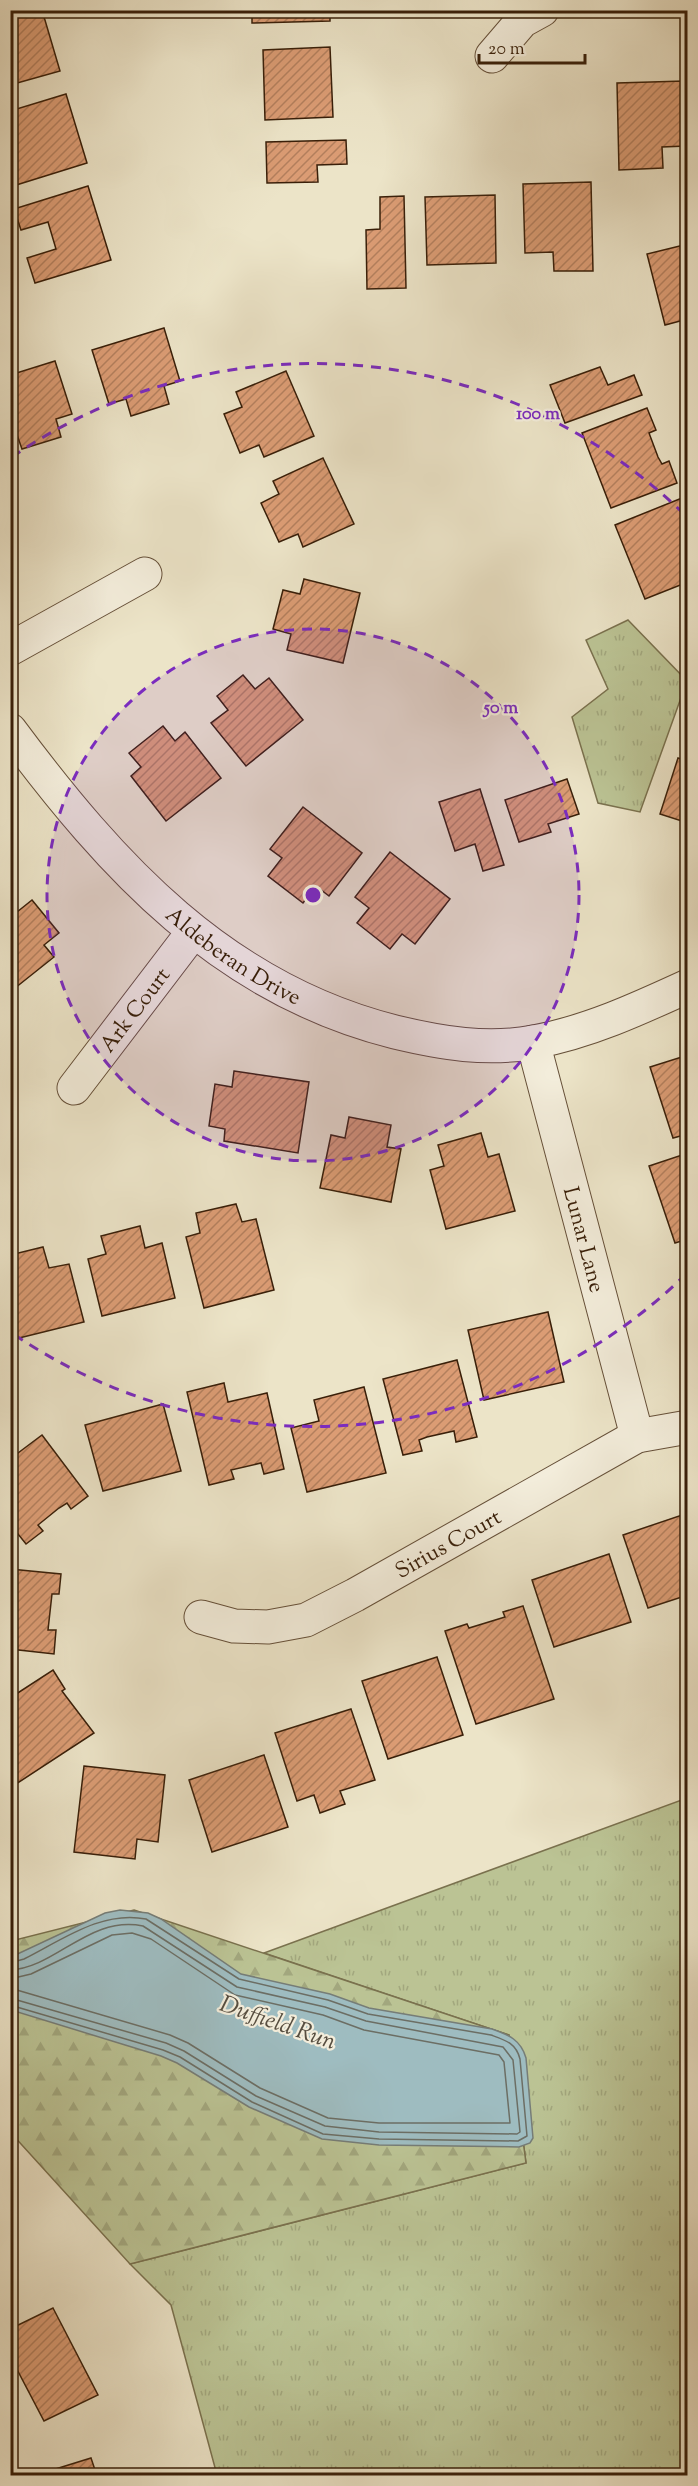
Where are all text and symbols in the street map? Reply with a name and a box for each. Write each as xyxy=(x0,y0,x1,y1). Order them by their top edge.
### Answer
scale bar xyxy=(479,27,586,65)
text: 20 m xyxy=(488,37,525,63)
text: 100 m xyxy=(516,402,560,428)
text: 50 m xyxy=(482,696,518,722)
centre of rings xyxy=(303,885,323,905)
street label: Aldeberan Drive xyxy=(157,901,306,1015)
street label: Ark Court xyxy=(93,961,180,1061)
street label: Lunar Lane xyxy=(553,1184,611,1296)
street label: Sirius Court xyxy=(390,1503,508,1588)
water label: Duffield Run xyxy=(215,1988,340,2060)

